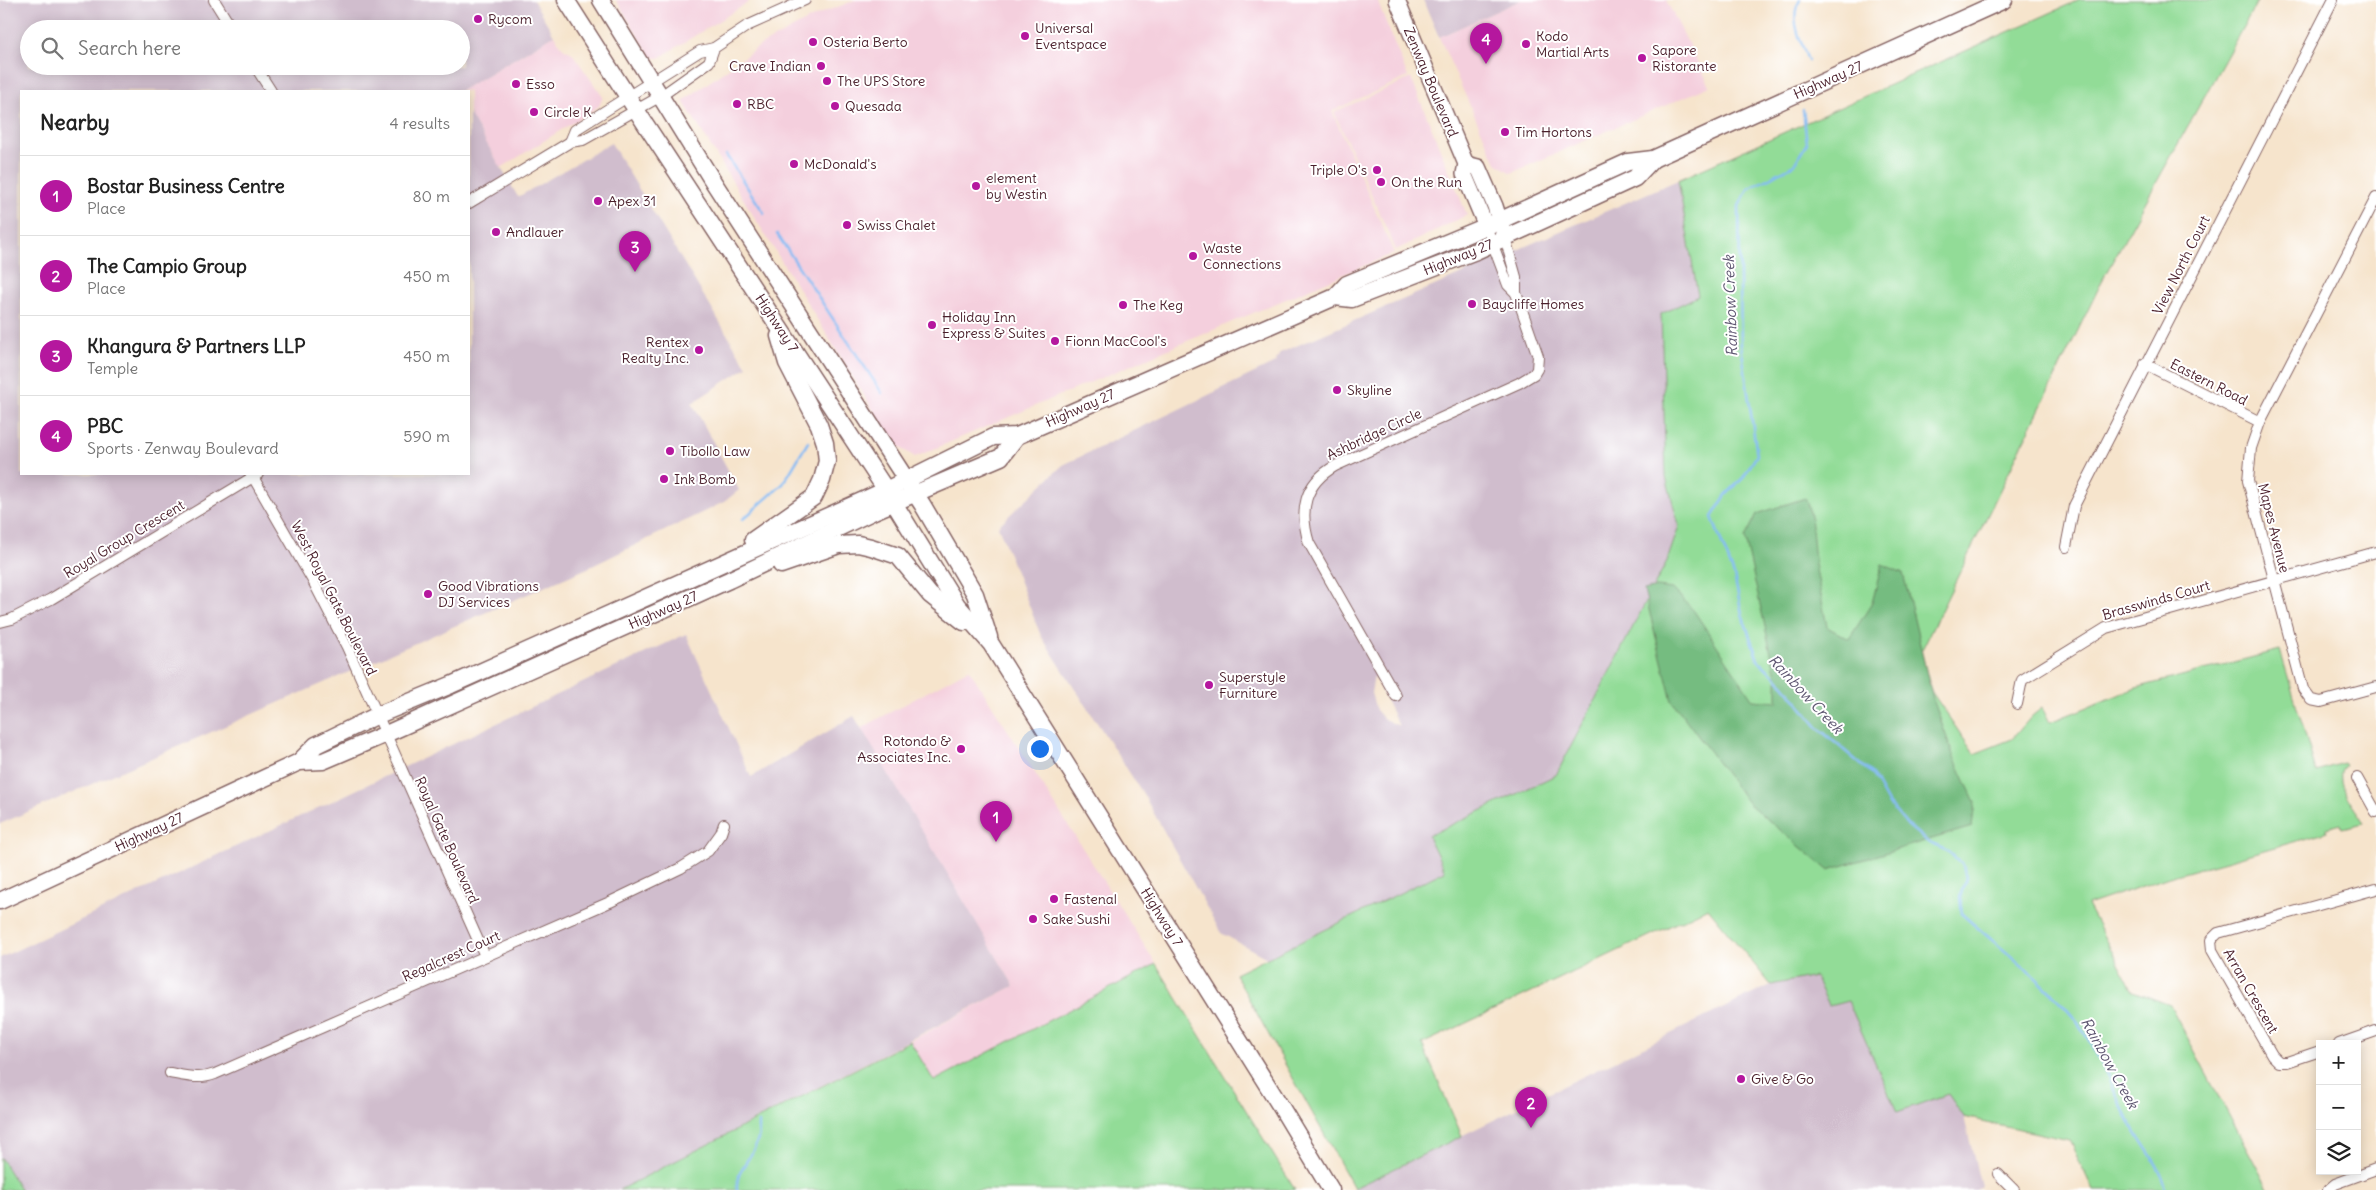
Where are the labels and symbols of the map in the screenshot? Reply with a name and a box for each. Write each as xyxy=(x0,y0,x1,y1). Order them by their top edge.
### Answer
place label: Rycom xyxy=(488,10,532,28)
marker: Rycom xyxy=(472,13,484,25)
place label: Universal Eventspace xyxy=(1035,19,1107,53)
pin: 4 xyxy=(1470,23,1502,64)
street label: Zenway Boulevard xyxy=(1400,24,1462,140)
place label: Kodo Martial Arts xyxy=(1536,27,1609,61)
marker: Universal Eventspace xyxy=(1019,30,1031,42)
place label: Osteria Berto xyxy=(823,33,908,51)
marker: Osteria Berto xyxy=(807,36,819,48)
marker: Kodo Martial Arts xyxy=(1520,38,1532,50)
place label: Sapore Ristorante xyxy=(1652,41,1717,75)
marker: Sapore Ristorante xyxy=(1636,52,1648,64)
place label: Crave Indian xyxy=(729,57,811,75)
street label: Highway 27 xyxy=(1791,57,1865,103)
marker: Crave Indian xyxy=(815,60,827,72)
place label: The UPS Store xyxy=(837,72,925,90)
place label: Esso xyxy=(526,75,555,93)
marker: The UPS Store xyxy=(821,75,833,87)
marker: Esso xyxy=(510,78,522,90)
place label: RBC xyxy=(747,95,774,113)
place label: Quesada xyxy=(845,97,902,115)
marker: RBC xyxy=(731,98,743,110)
marker: Quesada xyxy=(829,100,841,112)
place label: Circle K xyxy=(544,103,592,121)
marker: Circle K xyxy=(528,106,540,118)
place label: Tim Hortons xyxy=(1515,123,1592,141)
marker: Tim Hortons xyxy=(1499,126,1511,138)
place label: McDonald's xyxy=(804,155,877,173)
marker: McDonald's xyxy=(788,158,800,170)
place label: Triple O's xyxy=(1310,161,1367,179)
marker: Triple O's xyxy=(1371,164,1383,176)
place label: element by Westin xyxy=(986,169,1047,203)
place label: On the Run xyxy=(1391,173,1462,191)
marker: On the Run xyxy=(1375,176,1387,188)
marker: element by Westin xyxy=(970,180,982,192)
place label: Apex 31 xyxy=(608,192,656,210)
marker: Apex 31 xyxy=(592,195,604,207)
street label: View North Court xyxy=(2148,212,2214,317)
place label: Swiss Chalet xyxy=(857,216,936,234)
marker: Swiss Chalet xyxy=(841,219,853,231)
place label: Andlauer xyxy=(506,223,564,241)
marker: Andlauer xyxy=(490,226,502,238)
pin: 3 xyxy=(619,231,651,272)
street label: Highway 27 xyxy=(1420,235,1496,279)
place label: Waste Connections xyxy=(1203,239,1281,273)
marker: Waste Connections xyxy=(1187,250,1199,262)
water label: Rainbow Creek xyxy=(1719,254,1741,357)
street label: Highway 7 xyxy=(751,290,803,356)
place label: Baycliffe Homes xyxy=(1482,295,1584,313)
place label: The Keg xyxy=(1133,296,1183,314)
marker: Baycliffe Homes xyxy=(1466,298,1478,310)
marker: The Keg xyxy=(1117,299,1129,311)
place label: Holiday Inn Express & Suites xyxy=(942,308,1046,342)
marker: Holiday Inn Express & Suites xyxy=(926,319,938,331)
place label: Fionn MacCool's xyxy=(1065,332,1167,350)
place label: Rentex Realty Inc. xyxy=(622,333,689,367)
marker: Fionn MacCool's xyxy=(1049,335,1061,347)
marker: Rentex Realty Inc. xyxy=(693,344,705,356)
street label: Eastern Road xyxy=(2167,355,2251,409)
place label: Skyline xyxy=(1347,381,1392,399)
marker: Skyline xyxy=(1331,384,1343,396)
street label: Highway 27 xyxy=(1043,385,1117,431)
street label: Ashbridge Circle xyxy=(1324,404,1424,464)
place label: Tibollo Law xyxy=(680,442,750,460)
marker: Tibollo Law xyxy=(664,445,676,457)
place label: Ink Bomb xyxy=(674,470,736,488)
marker: Ink Bomb xyxy=(658,473,670,485)
street label: Mapes Avenue xyxy=(2254,481,2294,575)
street label: Royal Group Crescent xyxy=(60,496,188,582)
street label: West Royal Gate Boulevard xyxy=(287,518,381,678)
street label: Brasswinds Court xyxy=(2100,576,2212,624)
place label: Good Vibrations DJ Services xyxy=(438,577,539,611)
street label: Highway 27 xyxy=(626,587,700,633)
marker: Good Vibrations DJ Services xyxy=(422,588,434,600)
water label: Rainbow Creek xyxy=(1764,650,1848,739)
place label: Superstyle Furniture xyxy=(1219,668,1286,702)
marker: Superstyle Furniture xyxy=(1203,679,1215,691)
place label: Rotondo & Associates Inc. xyxy=(857,732,951,766)
your location xyxy=(1027,736,1053,762)
marker: Rotondo & Associates Inc. xyxy=(955,743,967,755)
street label: Royal Gate Boulevard xyxy=(411,774,483,906)
pin: 1 xyxy=(980,801,1012,842)
street label: Highway 27 xyxy=(112,808,186,856)
street label: Highway 7 xyxy=(1137,884,1187,950)
place label: Fastenal xyxy=(1064,890,1117,908)
marker: Fastenal xyxy=(1048,893,1060,905)
place label: Sake Sushi xyxy=(1043,910,1110,928)
marker: Sake Sushi xyxy=(1027,913,1039,925)
street label: Regalcrest Court xyxy=(399,926,503,986)
street label: Arran Crescent xyxy=(2219,945,2283,1037)
water label: Rainbow Creek xyxy=(2077,1014,2144,1113)
place label: Give & Go xyxy=(1751,1070,1814,1088)
marker: Give & Go xyxy=(1735,1073,1747,1085)
pin: 2 xyxy=(1515,1087,1547,1128)

